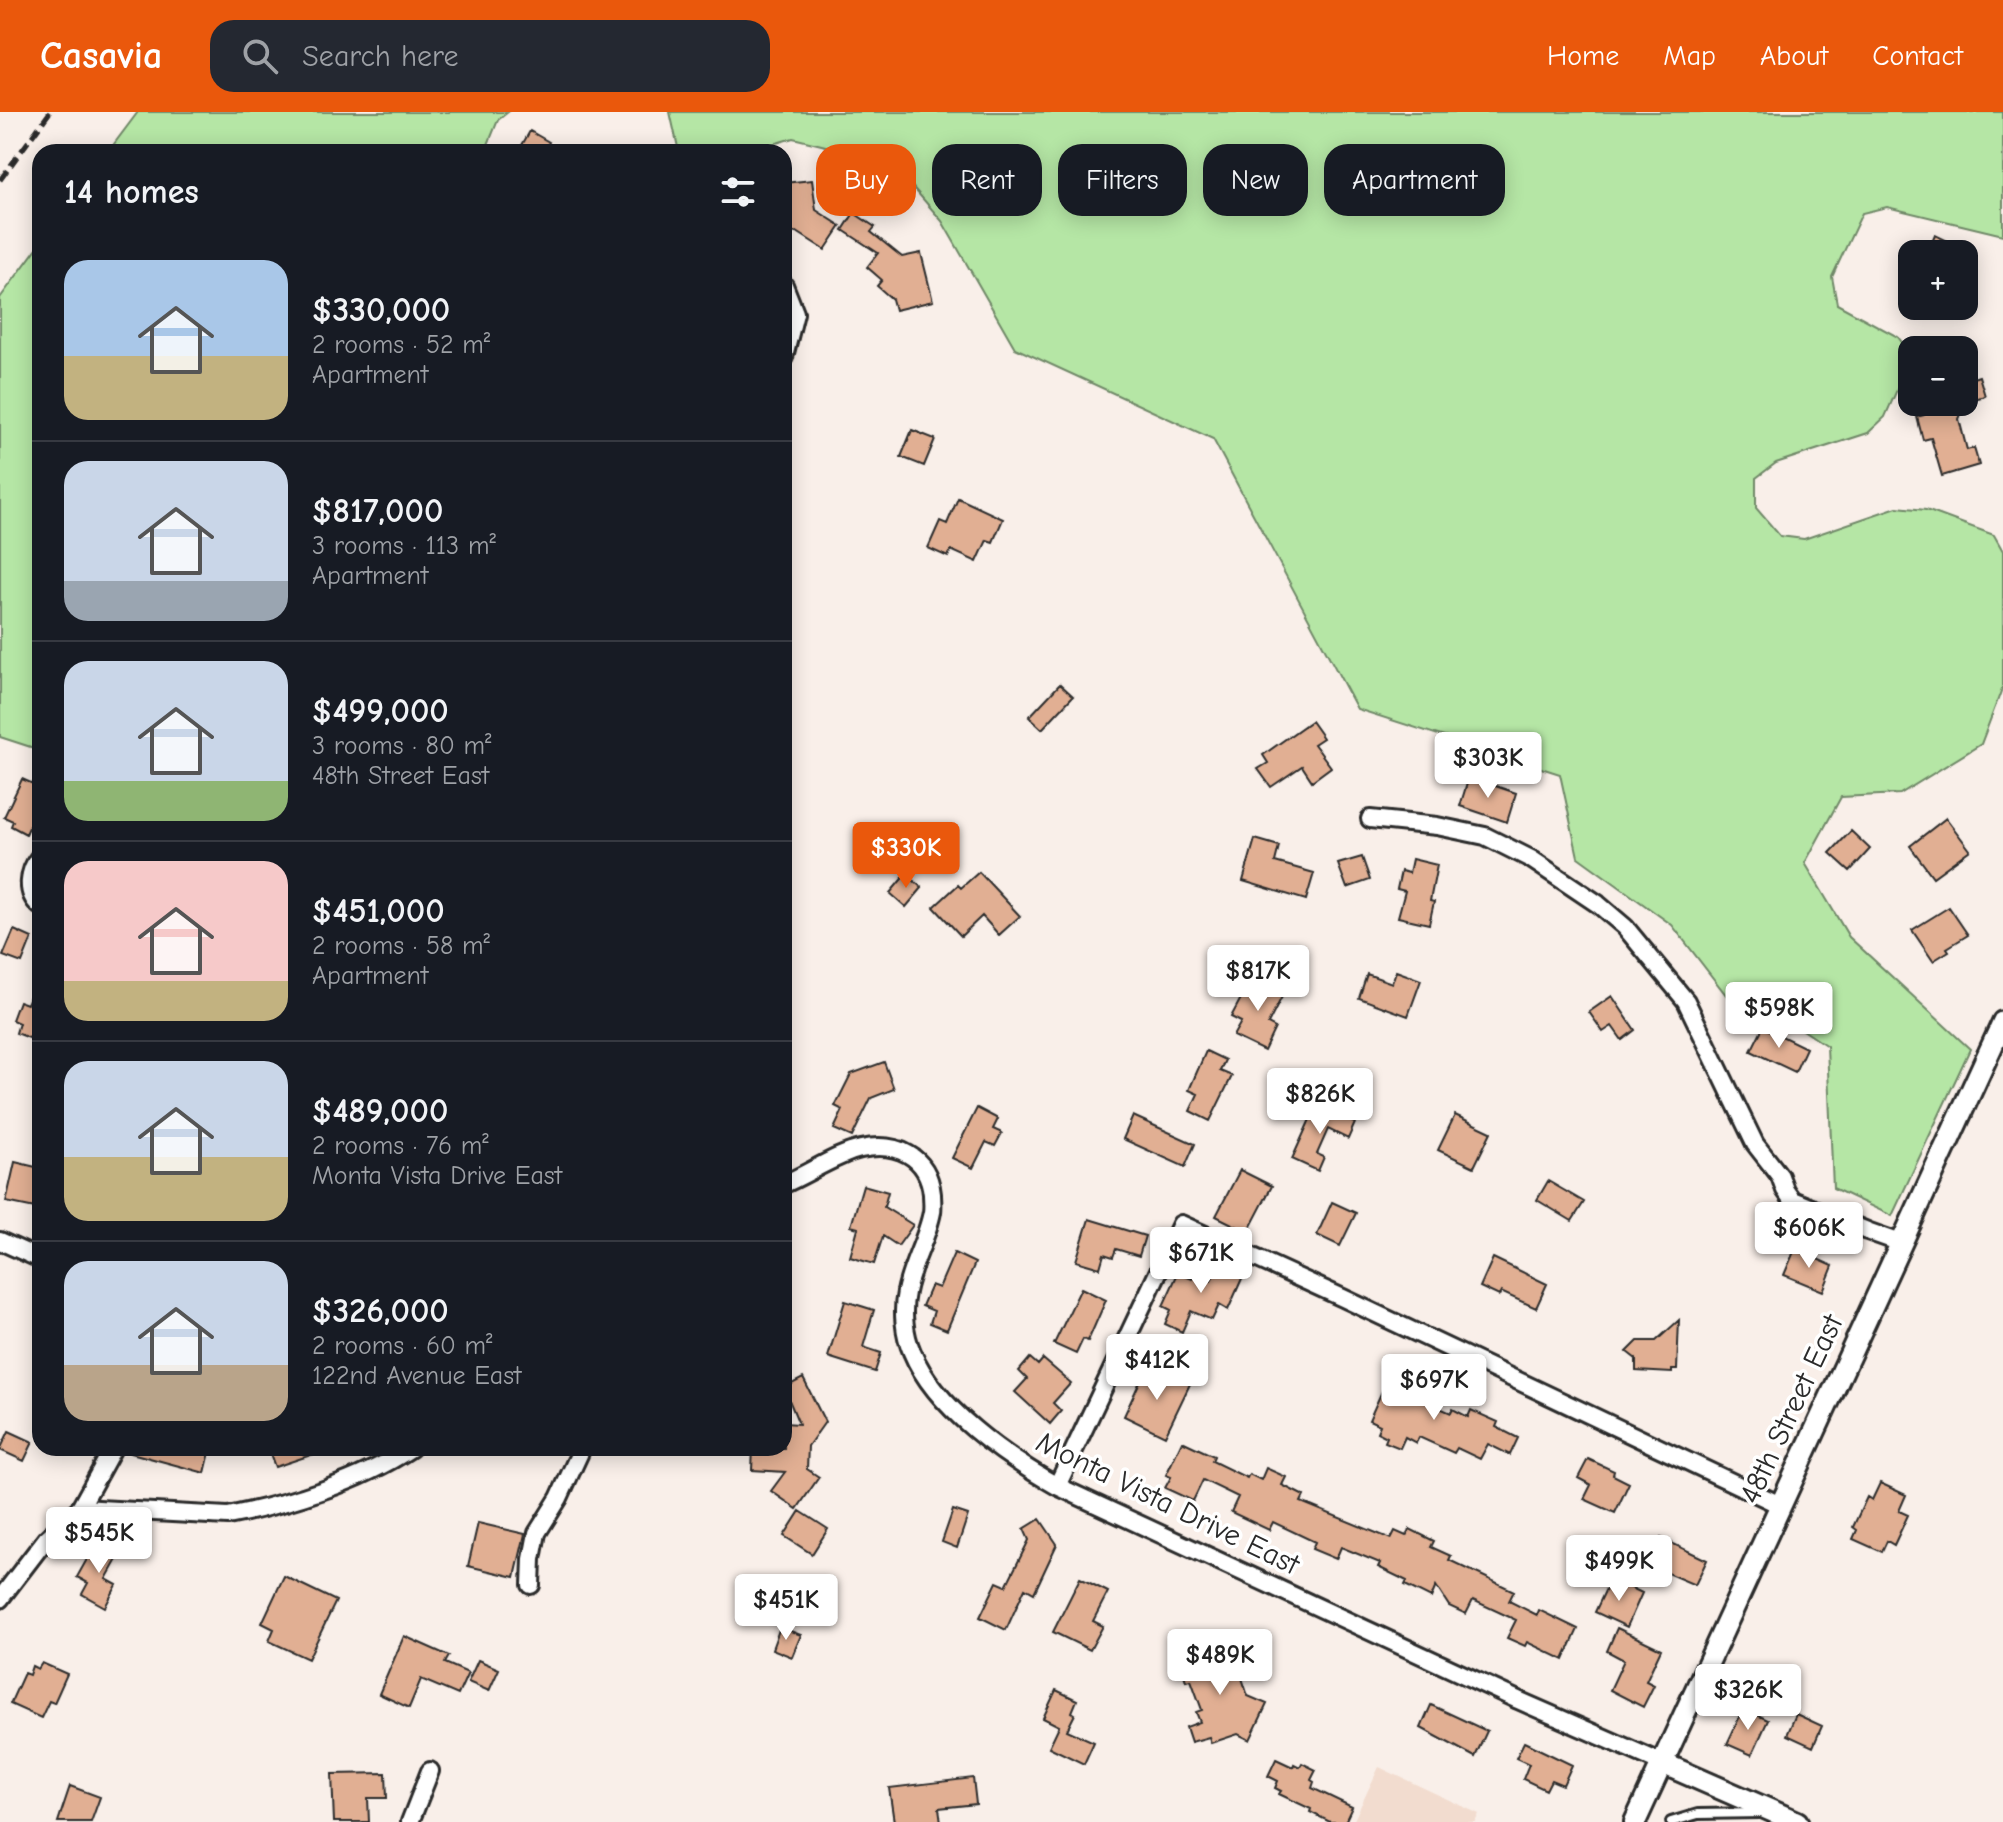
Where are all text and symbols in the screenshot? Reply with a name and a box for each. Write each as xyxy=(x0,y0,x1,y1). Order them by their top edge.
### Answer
search box xyxy=(210,20,770,92)
text: Casavia xyxy=(40,34,162,78)
icon: search xyxy=(238,34,282,78)
text: Search here xyxy=(302,39,458,74)
text: Home xyxy=(1547,40,1619,72)
text: Map xyxy=(1663,40,1716,72)
text: About xyxy=(1760,40,1828,72)
text: Contact xyxy=(1872,40,1963,72)
chip: Buy xyxy=(816,144,916,216)
chip: Rent xyxy=(932,144,1042,216)
chip: Filters xyxy=(1058,144,1187,216)
chip: New xyxy=(1203,144,1308,216)
chip: Apartment xyxy=(1324,144,1505,216)
icon: filters xyxy=(716,170,760,214)
text: 14 homes xyxy=(64,172,199,212)
map controls xyxy=(1898,240,1978,416)
button: + xyxy=(1898,240,1978,320)
text: $330,000 xyxy=(312,290,450,330)
icon: home xyxy=(128,292,224,388)
text: 2 rooms · 52 m² xyxy=(312,330,490,360)
button: − xyxy=(1898,336,1978,416)
text: Apartment xyxy=(312,360,428,390)
text: $817,000 xyxy=(312,491,443,531)
icon: home xyxy=(128,493,224,589)
text: 3 rooms · 113 m² xyxy=(312,531,496,561)
text: Apartment xyxy=(312,561,428,591)
text: $499,000 xyxy=(312,691,449,731)
icon: home xyxy=(128,693,224,789)
text: 3 rooms · 80 m² xyxy=(312,731,491,761)
pin: $303K xyxy=(1432,732,1544,800)
text: $303K xyxy=(1453,743,1523,773)
text: 48th Street East xyxy=(312,761,489,791)
pin: $330K xyxy=(850,822,962,890)
text: $330K xyxy=(871,833,941,863)
text: $451,000 xyxy=(312,891,445,931)
icon: home xyxy=(128,893,224,989)
text: 2 rooms · 58 m² xyxy=(312,931,490,961)
pin: $817K xyxy=(1202,945,1314,1013)
text: $817K xyxy=(1225,956,1291,986)
text: Apartment xyxy=(312,961,428,991)
pin: $598K xyxy=(1723,982,1835,1050)
text: $598K xyxy=(1743,993,1815,1023)
pin: $826K xyxy=(1264,1068,1376,1136)
text: $826K xyxy=(1285,1079,1355,1109)
text: $489,000 xyxy=(312,1091,448,1131)
icon: home xyxy=(128,1093,224,1189)
text: 2 rooms · 76 m² xyxy=(312,1131,489,1161)
text: Monta Vista Drive East xyxy=(312,1161,562,1191)
pin: $606K xyxy=(1753,1202,1865,1270)
text: $606K xyxy=(1773,1213,1845,1243)
pin: $671K xyxy=(1145,1227,1257,1295)
text: $671K xyxy=(1168,1238,1234,1268)
text: $326,000 xyxy=(312,1291,449,1331)
icon: home xyxy=(128,1293,224,1389)
street label: 48th Street East xyxy=(1732,1308,1851,1509)
text: 2 rooms · 60 m² xyxy=(312,1331,493,1361)
pin: $412K xyxy=(1101,1334,1213,1402)
text: $412K xyxy=(1124,1345,1190,1375)
pin: $697K xyxy=(1378,1354,1490,1422)
text: 122nd Avenue East xyxy=(312,1361,522,1391)
text: $697K xyxy=(1399,1365,1469,1395)
street label: Monta Vista Drive East xyxy=(1030,1424,1306,1583)
pin: $545K xyxy=(43,1507,155,1575)
text: $545K xyxy=(64,1518,134,1548)
pin: $499K xyxy=(1563,1535,1675,1603)
text: $499K xyxy=(1584,1546,1654,1576)
pin: $451K xyxy=(730,1574,842,1642)
text: $451K xyxy=(753,1585,819,1615)
pin: $489K xyxy=(1164,1629,1276,1697)
text: $489K xyxy=(1185,1640,1255,1670)
pin: $326K xyxy=(1692,1664,1804,1732)
text: $326K xyxy=(1713,1675,1783,1705)

